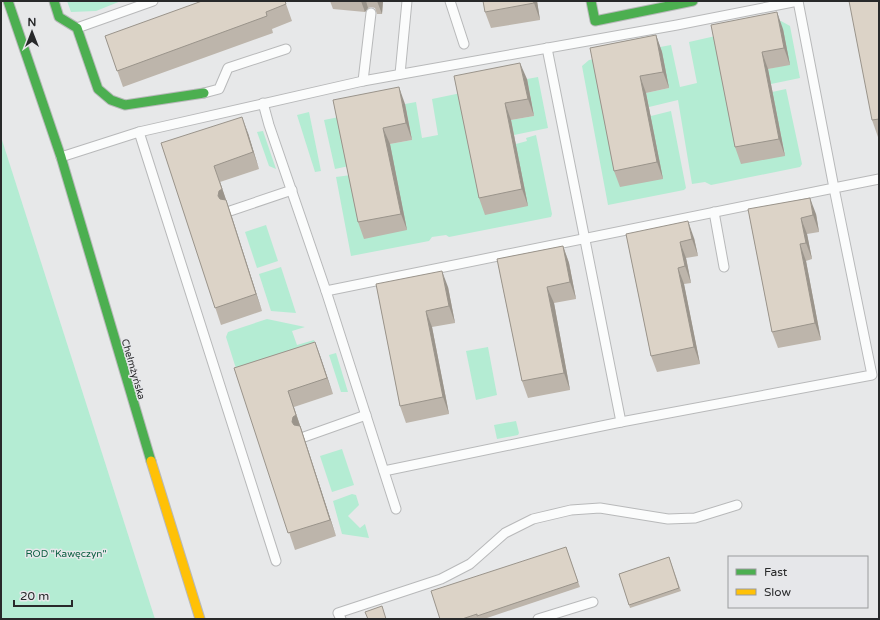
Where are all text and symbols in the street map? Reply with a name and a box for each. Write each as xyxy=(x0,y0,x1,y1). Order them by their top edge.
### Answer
north arrow xyxy=(12,12,52,52)
text: N xyxy=(28,16,36,29)
street label: Chełmżyńska xyxy=(119,337,147,401)
park label: ROD "Kawęczyn" xyxy=(25,548,107,560)
legend xyxy=(728,556,868,608)
text: Fast xyxy=(764,565,788,579)
scale bar xyxy=(14,582,72,608)
text: Slow xyxy=(764,585,791,599)
text: 20 m xyxy=(20,589,49,603)

